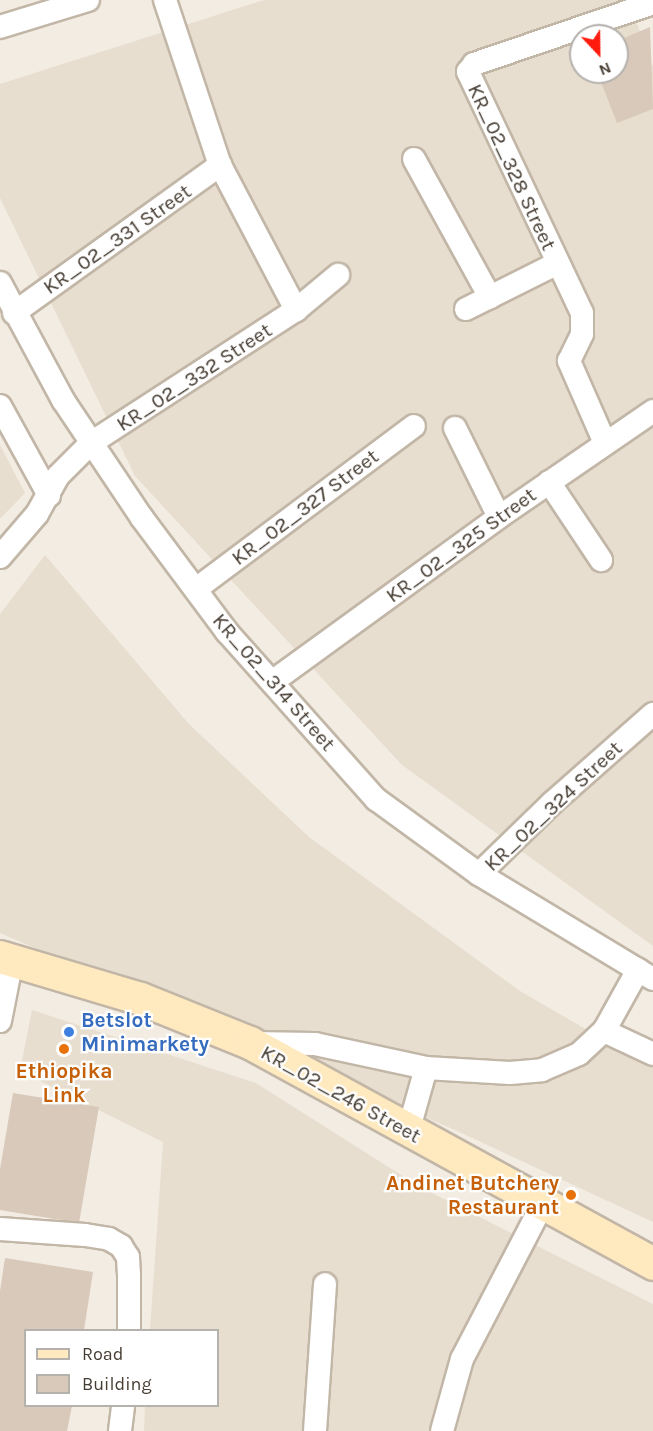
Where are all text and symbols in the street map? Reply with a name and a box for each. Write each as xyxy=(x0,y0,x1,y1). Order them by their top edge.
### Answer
north arrow xyxy=(569,24,629,84)
text: N xyxy=(596,58,614,80)
street label: KR_02_328 Street xyxy=(462,80,562,254)
street label: KR_02_331 Street xyxy=(38,178,196,300)
street label: KR_02_332 Street xyxy=(112,317,276,437)
street label: KR_02_327 Street xyxy=(226,443,384,571)
street label: KR_02_325 Street xyxy=(381,482,541,608)
street label: KR_02_314 Street xyxy=(207,608,341,756)
street label: KR_02_324 Street xyxy=(479,736,627,876)
place label: Betslot Minimarkety xyxy=(81,1007,209,1057)
marker: Betslot Minimarkety xyxy=(62,1025,76,1039)
street label: KR_02_246 Street xyxy=(257,1040,425,1148)
marker: Ethiopika Link xyxy=(57,1042,71,1056)
place label: Ethiopika Link xyxy=(16,1058,112,1108)
place label: Andinet Butchery Restaurant xyxy=(386,1170,559,1220)
marker: Andinet Butchery Restaurant xyxy=(564,1188,578,1202)
legend xyxy=(24,1329,219,1407)
text: Road xyxy=(82,1343,123,1365)
text: Building xyxy=(82,1373,152,1395)

